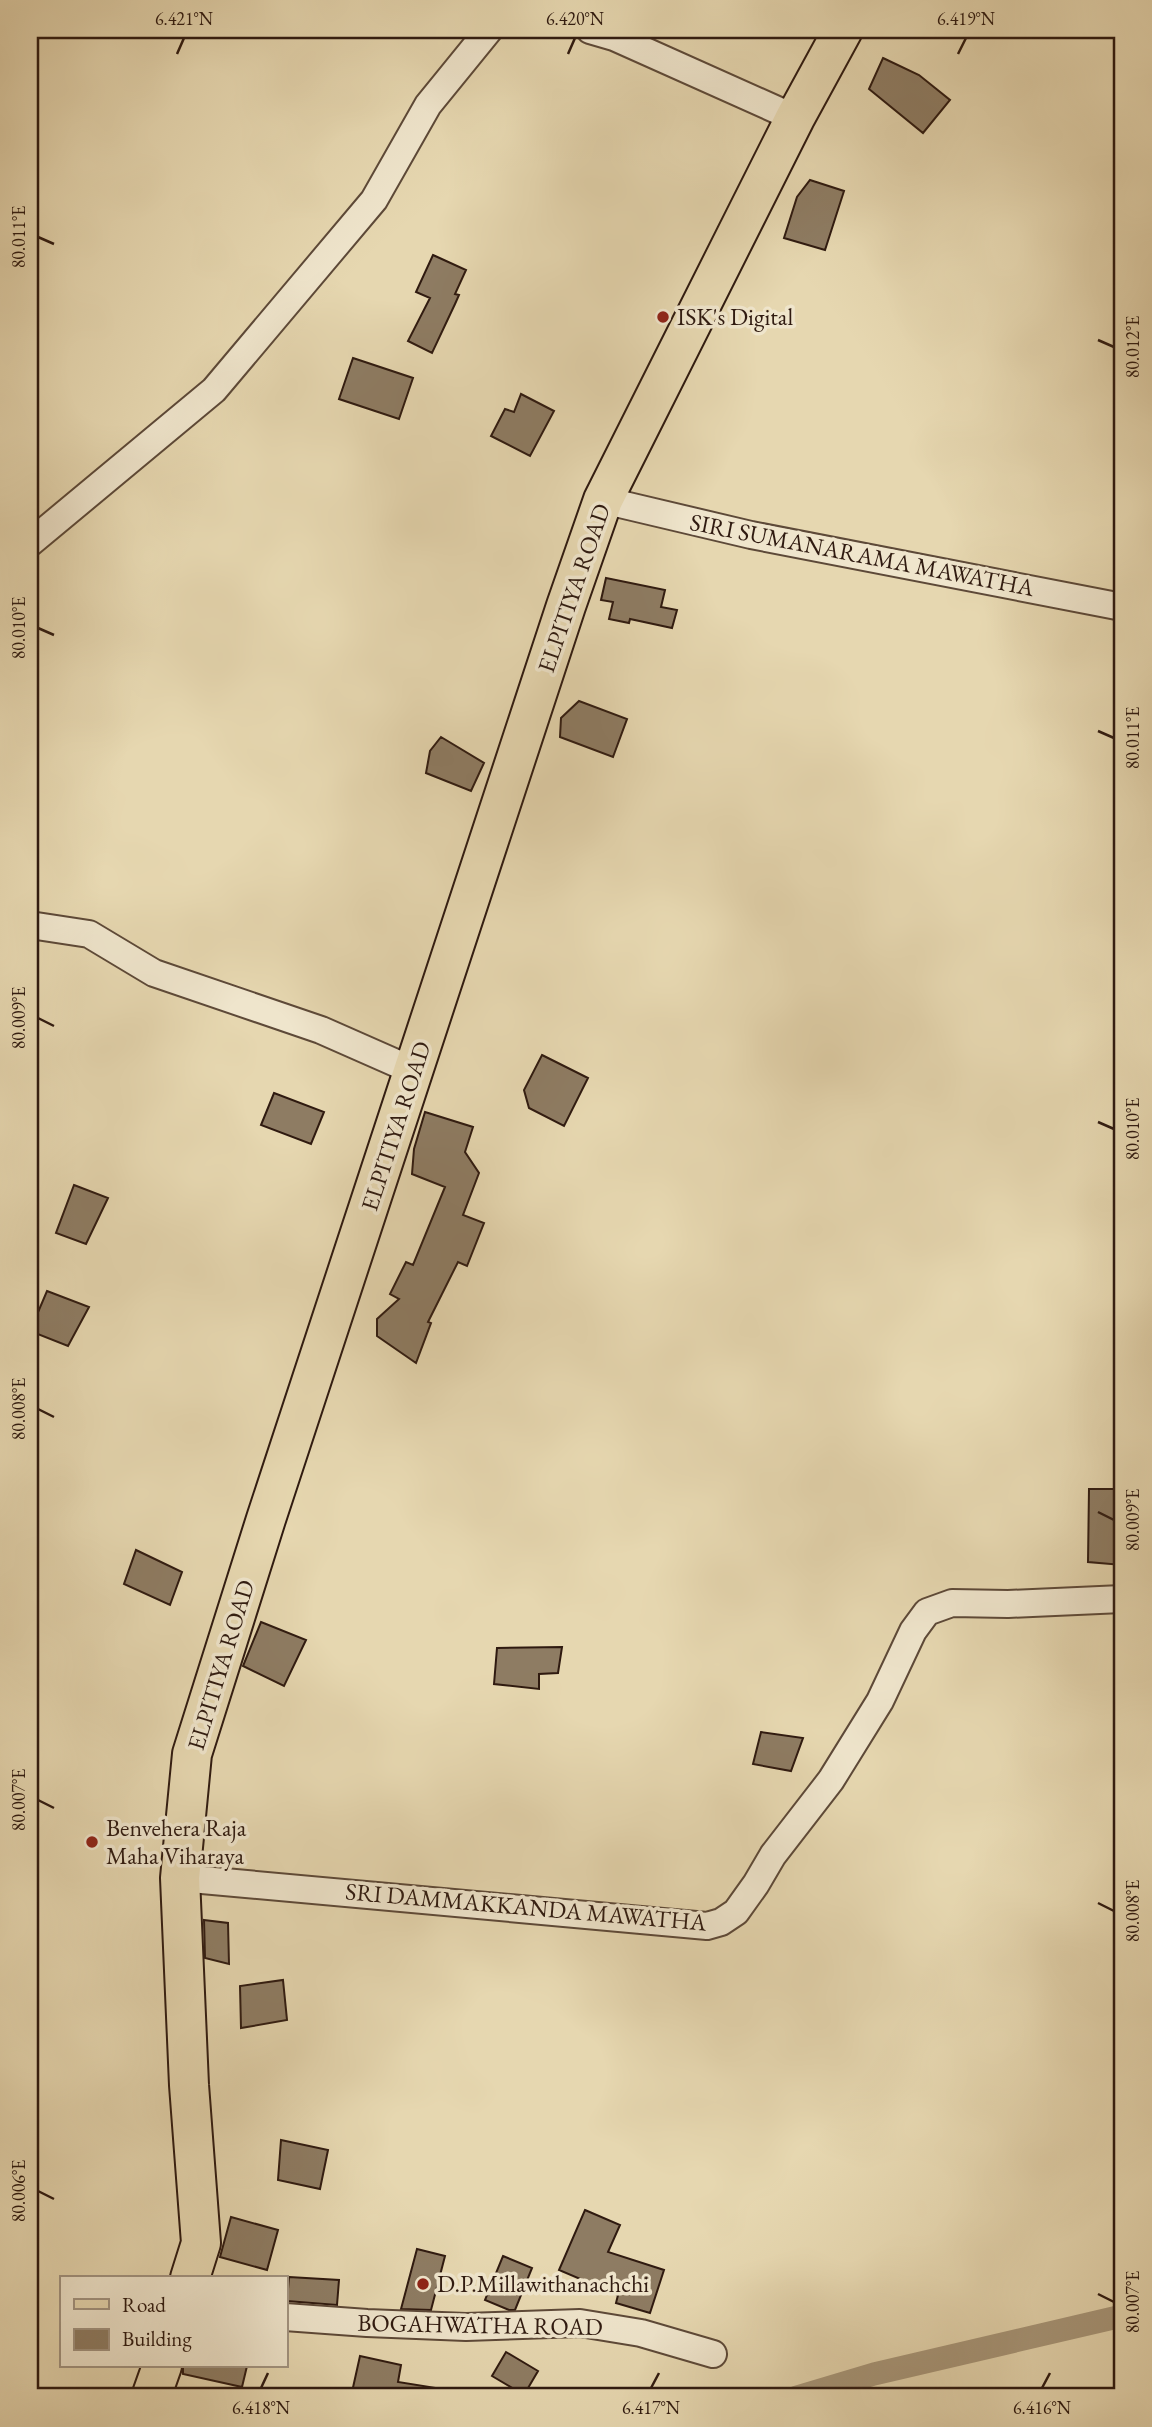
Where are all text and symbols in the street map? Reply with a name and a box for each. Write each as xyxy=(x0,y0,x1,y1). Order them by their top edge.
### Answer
text: 6.421°N xyxy=(155,7,214,30)
text: 6.420°N xyxy=(546,7,605,30)
text: 6.419°N xyxy=(937,7,996,30)
text: 80.011°E xyxy=(7,206,30,268)
place label: ISK's Digital xyxy=(677,301,793,332)
marker: ISK's Digital xyxy=(655,309,671,325)
text: 80.012°E xyxy=(1121,316,1144,378)
street label: ELPITIYA ROAD xyxy=(530,499,617,676)
street label: SIRI SUMANARAMA MAWATHA xyxy=(687,506,1037,603)
text: 80.010°E xyxy=(7,597,30,659)
text: 80.011°E xyxy=(1121,707,1144,769)
text: 80.009°E xyxy=(7,987,30,1049)
street label: ELPITIYA ROAD xyxy=(353,1037,438,1215)
text: 80.010°E xyxy=(1121,1098,1144,1160)
text: 80.008°E xyxy=(7,1378,30,1440)
text: 80.009°E xyxy=(1121,1489,1144,1551)
street label: ELPITIYA ROAD xyxy=(180,1576,261,1754)
text: 80.007°E xyxy=(7,1769,30,1831)
place label: Benvehera Raja Maha Viharaya xyxy=(106,1812,247,1871)
marker: Benvehera Raja Maha Viharaya xyxy=(84,1834,100,1850)
street label: SRI DAMMAKKANDA MAWATHA xyxy=(344,1875,708,1938)
text: 80.008°E xyxy=(1121,1880,1144,1942)
text: 80.006°E xyxy=(7,2160,30,2222)
place label: D.P.Millawithanachchi xyxy=(437,2268,649,2299)
text: 80.007°E xyxy=(1121,2271,1144,2333)
legend xyxy=(60,2276,287,2368)
marker: D.P.Millawithanachchi xyxy=(415,2276,431,2292)
text: Road xyxy=(122,2291,166,2318)
street label: BOGAHWATHA ROAD xyxy=(357,2307,603,2342)
text: Building xyxy=(122,2325,192,2352)
text: 6.418°N xyxy=(232,2396,291,2419)
text: 6.417°N xyxy=(622,2396,681,2419)
text: 6.416°N xyxy=(1013,2396,1072,2419)

